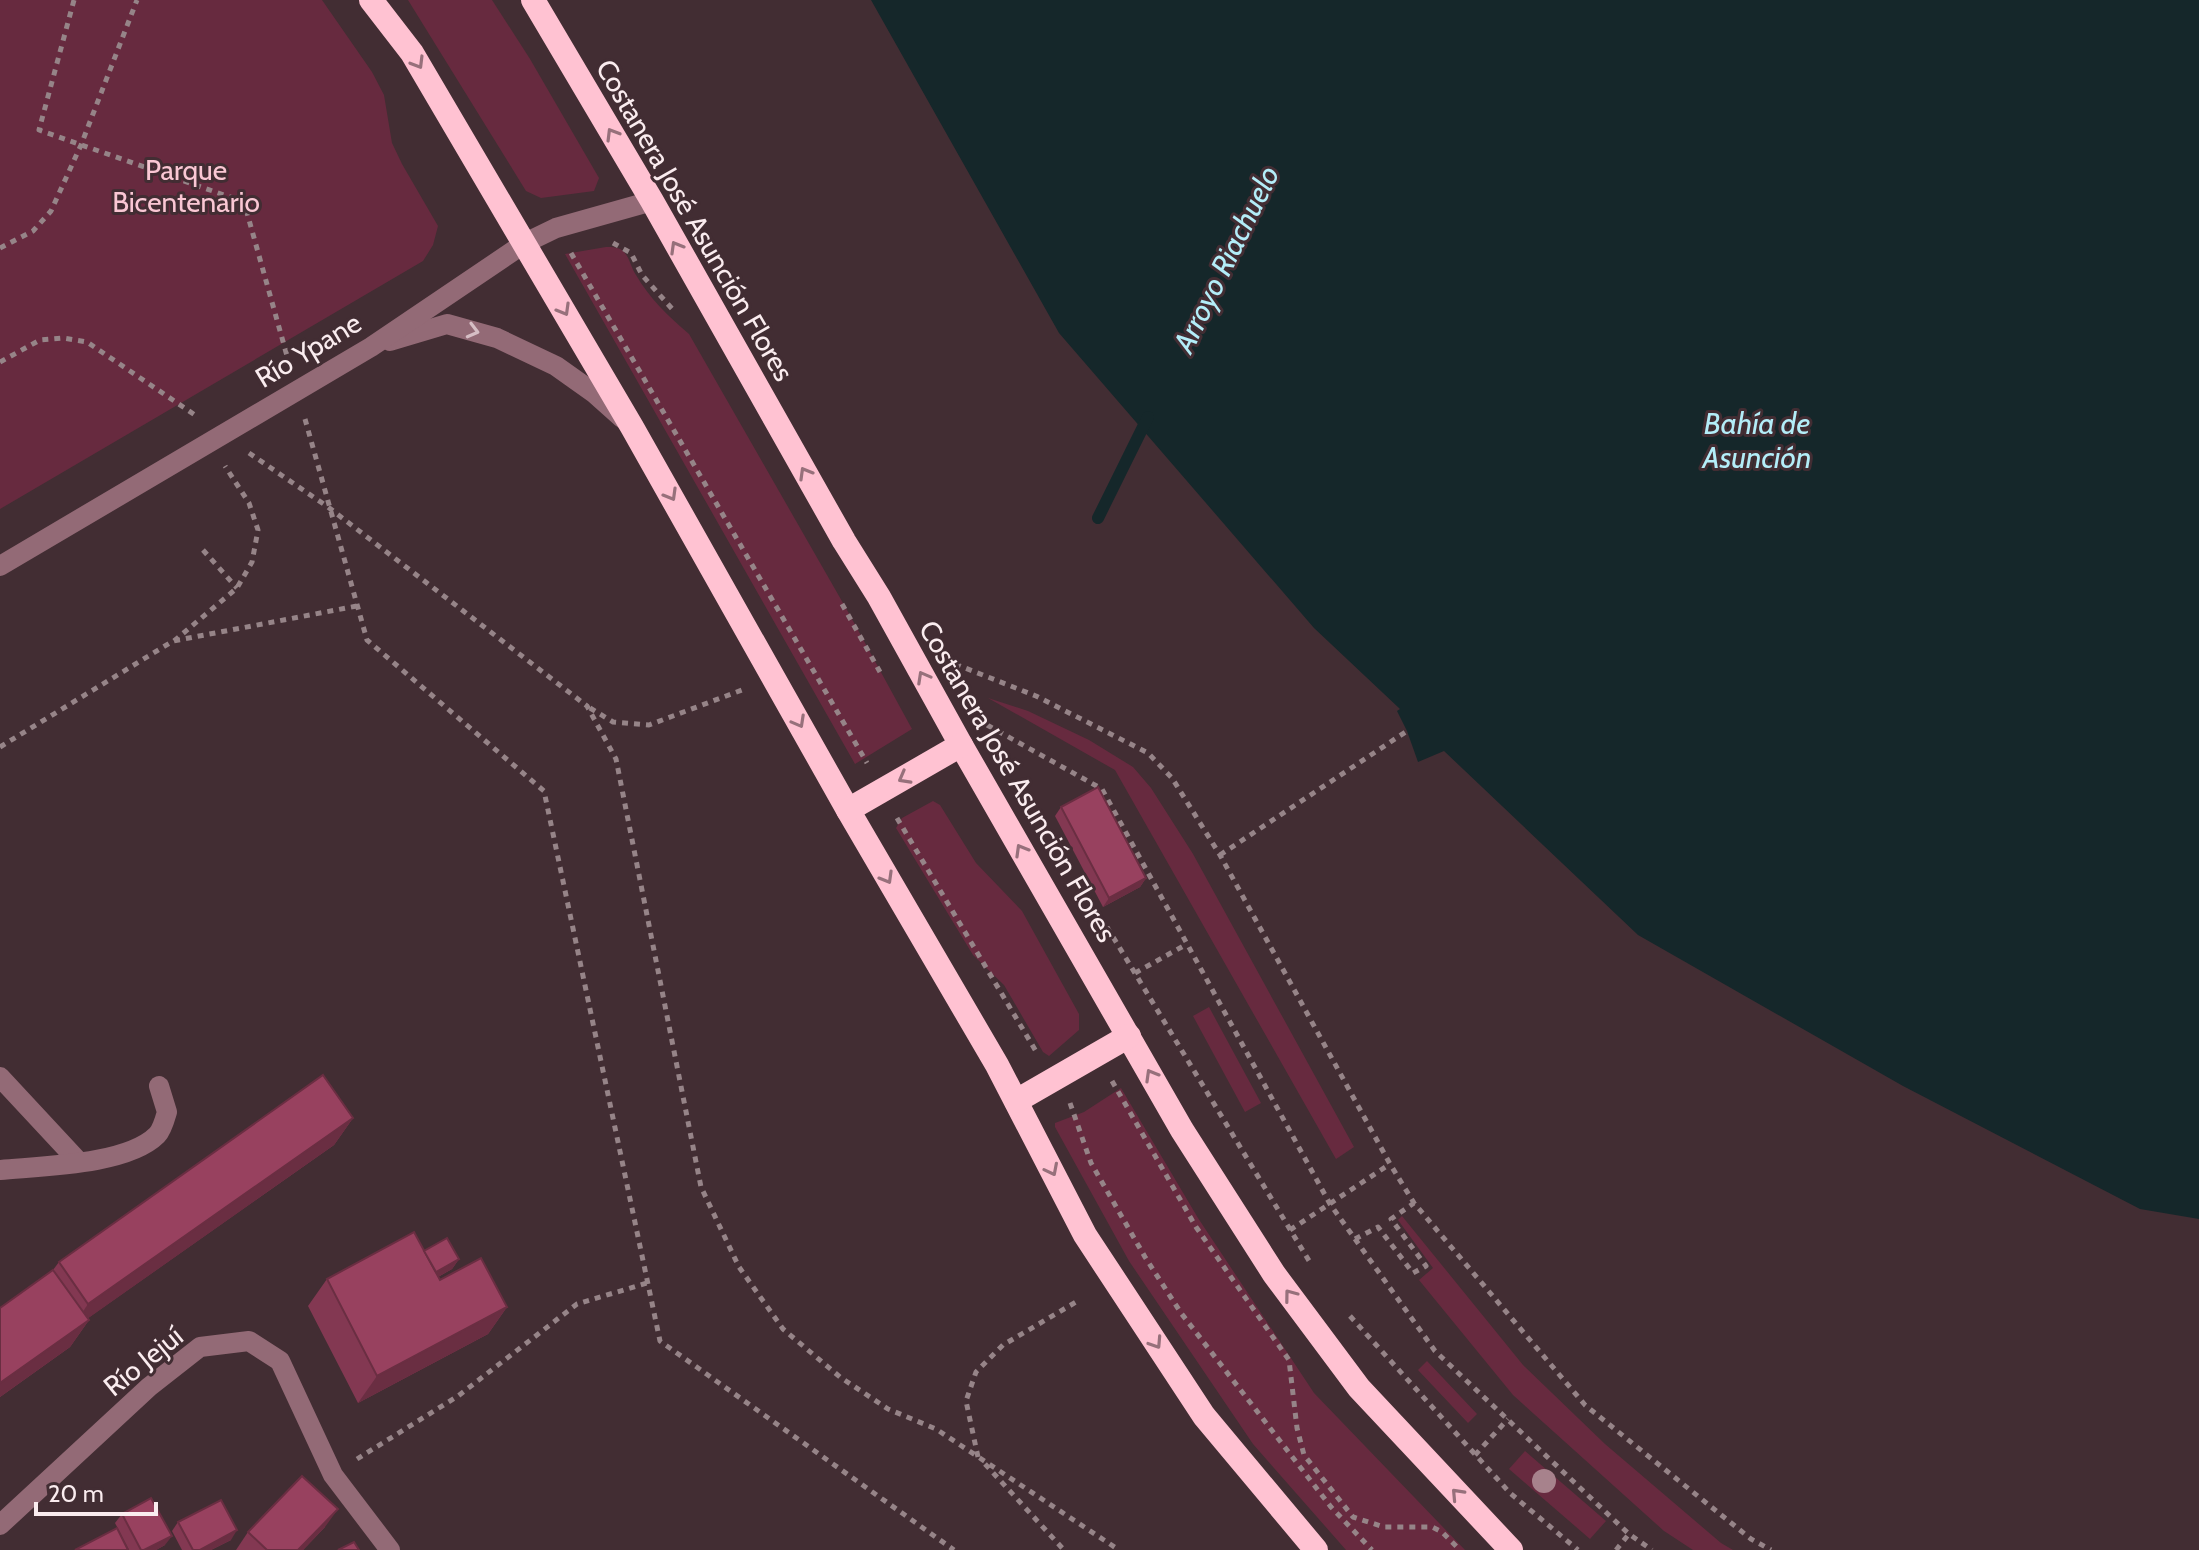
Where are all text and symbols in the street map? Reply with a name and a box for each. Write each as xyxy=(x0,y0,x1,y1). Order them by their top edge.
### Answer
street label: Costanera José Asunción Flores xyxy=(589,53,801,387)
one-way arrow xyxy=(408,54,423,69)
one-way arrow xyxy=(606,128,622,143)
park label: Parque Bicentenario xyxy=(112,153,260,219)
water label: Arroyo Riachuelo xyxy=(1164,160,1287,360)
one-way arrow xyxy=(670,241,686,256)
one-way arrow xyxy=(554,301,570,316)
street label: Río Ypane xyxy=(249,305,367,395)
one-way arrow xyxy=(465,322,479,339)
water label: Bahía de Asunción xyxy=(1701,405,1811,476)
one-way arrow xyxy=(799,467,815,482)
one-way arrow xyxy=(661,486,677,501)
street label: Costanera José Asunción Flores xyxy=(912,614,1124,948)
one-way arrow xyxy=(917,671,933,685)
one-way arrow xyxy=(789,713,805,727)
one-way arrow xyxy=(898,768,913,783)
one-way arrow xyxy=(1015,844,1031,859)
one-way arrow xyxy=(877,869,893,884)
one-way arrow xyxy=(1145,1069,1161,1084)
one-way arrow xyxy=(1042,1162,1057,1177)
one-way arrow xyxy=(1285,1289,1299,1303)
street label: Río Jejuí xyxy=(97,1319,189,1403)
one-way arrow xyxy=(1146,1334,1161,1349)
scale bar xyxy=(36,1466,156,1516)
text: 20 m xyxy=(48,1479,104,1508)
one-way arrow xyxy=(1452,1488,1466,1503)

